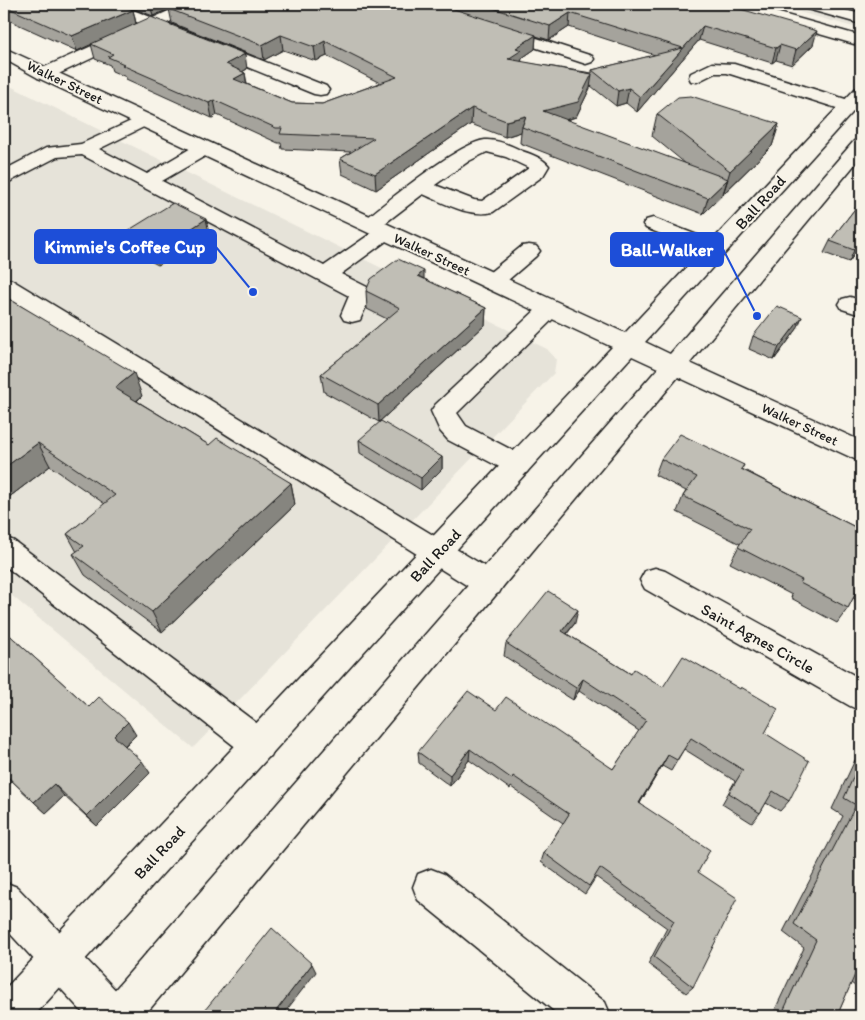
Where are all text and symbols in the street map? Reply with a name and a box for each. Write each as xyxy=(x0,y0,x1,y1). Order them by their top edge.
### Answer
street label: Walker Street xyxy=(24,57,106,108)
street label: Ball Road xyxy=(731,171,790,233)
street label: Walker Street xyxy=(391,229,473,280)
callout: Kimmie's Coffee Cup xyxy=(35,230,216,263)
callout: Ball-Walker xyxy=(611,233,723,266)
text: Kimmie's Coffee Cup xyxy=(45,236,206,258)
text: Ball-Walker xyxy=(621,239,714,261)
street label: Walker Street xyxy=(759,399,841,450)
street label: Ball Road xyxy=(406,524,465,586)
street label: Saint Agnes Circle xyxy=(698,599,818,678)
street label: Ball Road xyxy=(130,821,189,883)

